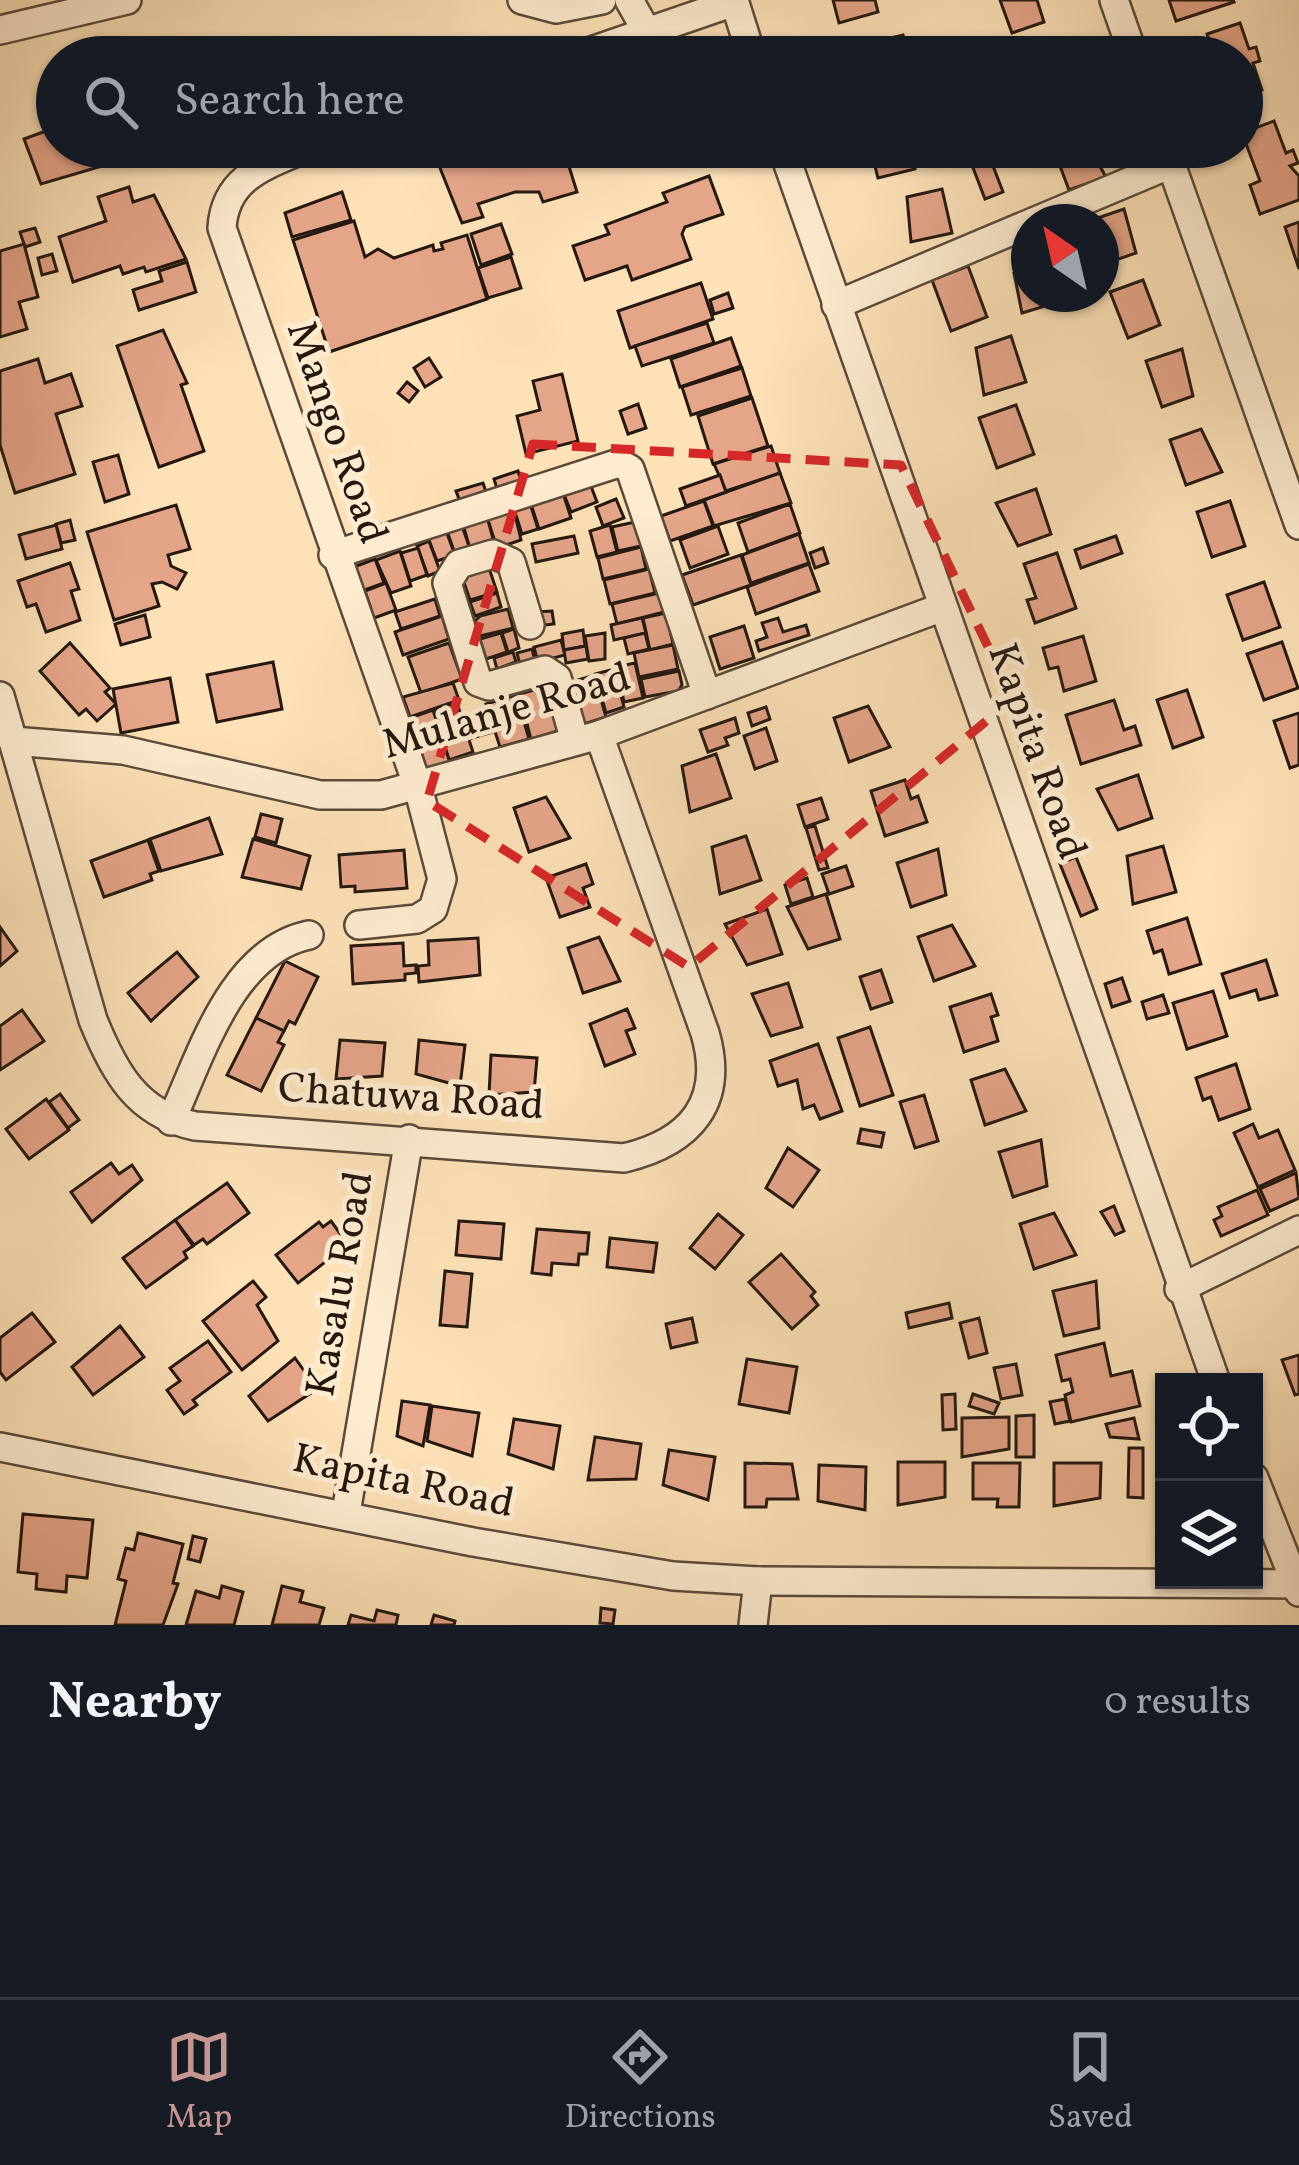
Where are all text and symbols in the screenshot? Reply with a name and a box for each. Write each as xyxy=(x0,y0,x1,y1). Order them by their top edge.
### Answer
search box xyxy=(36,36,1263,168)
icon: search xyxy=(78,69,144,135)
text: Search here xyxy=(174,71,405,134)
north arrow xyxy=(1011,204,1119,312)
street label: Mango Road xyxy=(269,314,401,552)
street label: Kapita Road xyxy=(970,636,1100,868)
street label: Mulanje Road xyxy=(376,649,638,777)
street label: Chatuwa Road xyxy=(276,1060,546,1138)
street label: Kasalu Road xyxy=(293,1167,391,1401)
map controls xyxy=(1155,1373,1263,1589)
button: locate xyxy=(1155,1373,1263,1481)
street label: Kapita Road xyxy=(287,1431,519,1535)
button: layers xyxy=(1155,1481,1263,1589)
text: Nearby xyxy=(48,1668,222,1739)
text: 0 results xyxy=(1104,1676,1251,1730)
tab: Map xyxy=(166,2024,232,2142)
tab: Directions xyxy=(564,2024,716,2142)
tab: Saved xyxy=(1048,2024,1133,2142)

